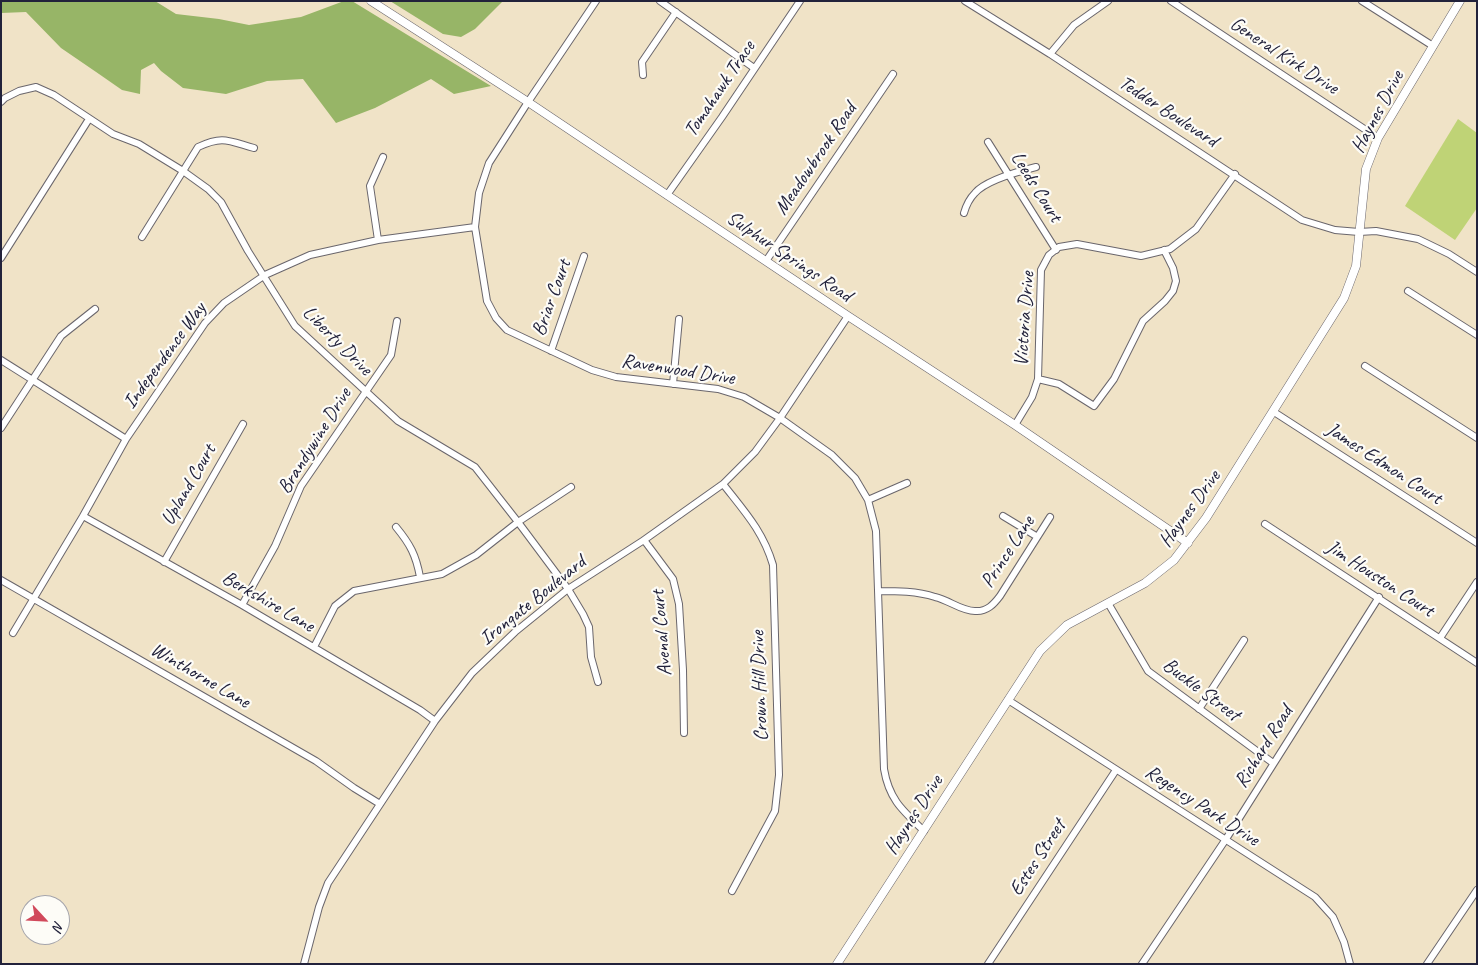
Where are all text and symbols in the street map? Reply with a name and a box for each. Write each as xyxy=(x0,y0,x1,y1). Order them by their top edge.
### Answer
street label: General Kirk Drive xyxy=(1225,12,1343,100)
street label: Tomahawk Trace xyxy=(679,37,761,141)
street label: Haynes Drive xyxy=(1346,67,1410,157)
street label: Tedder Boulevard xyxy=(1114,71,1222,153)
street label: Meadowbrook Road xyxy=(770,98,862,220)
street label: Leeds Court xyxy=(1005,147,1067,227)
street label: Sulphur Springs Road xyxy=(722,206,856,308)
street label: Briar Court xyxy=(527,257,577,339)
street label: Victoria Drive xyxy=(1010,271,1040,367)
street label: Independence Way xyxy=(118,298,212,414)
street label: Liberty Drive xyxy=(297,301,377,381)
street label: Ravenwood Drive xyxy=(620,349,736,391)
street label: Brandywine Drive xyxy=(273,384,357,498)
street label: James Edmon Court xyxy=(1322,418,1446,510)
street label: Upland Court xyxy=(156,440,222,530)
street label: Haynes Drive xyxy=(1154,466,1226,552)
street label: Prince Lane xyxy=(976,512,1040,592)
street label: Jim Houston Court xyxy=(1322,535,1438,623)
street label: Irongate Boulevard xyxy=(475,551,591,651)
street label: Berkshire Lane xyxy=(218,566,318,638)
street label: Avenal Court xyxy=(646,589,678,677)
street label: Crown Hill Drive xyxy=(746,630,774,742)
street label: Winthorne Lane xyxy=(146,638,254,714)
street label: Buckle Street xyxy=(1158,653,1244,727)
street label: Richard Road xyxy=(1229,702,1299,792)
street label: Regency Park Drive xyxy=(1140,760,1264,852)
street label: Haynes Drive xyxy=(880,771,948,859)
street label: Estes Street xyxy=(1005,816,1071,900)
north arrow xyxy=(20,895,70,945)
text: N xyxy=(49,919,68,934)

